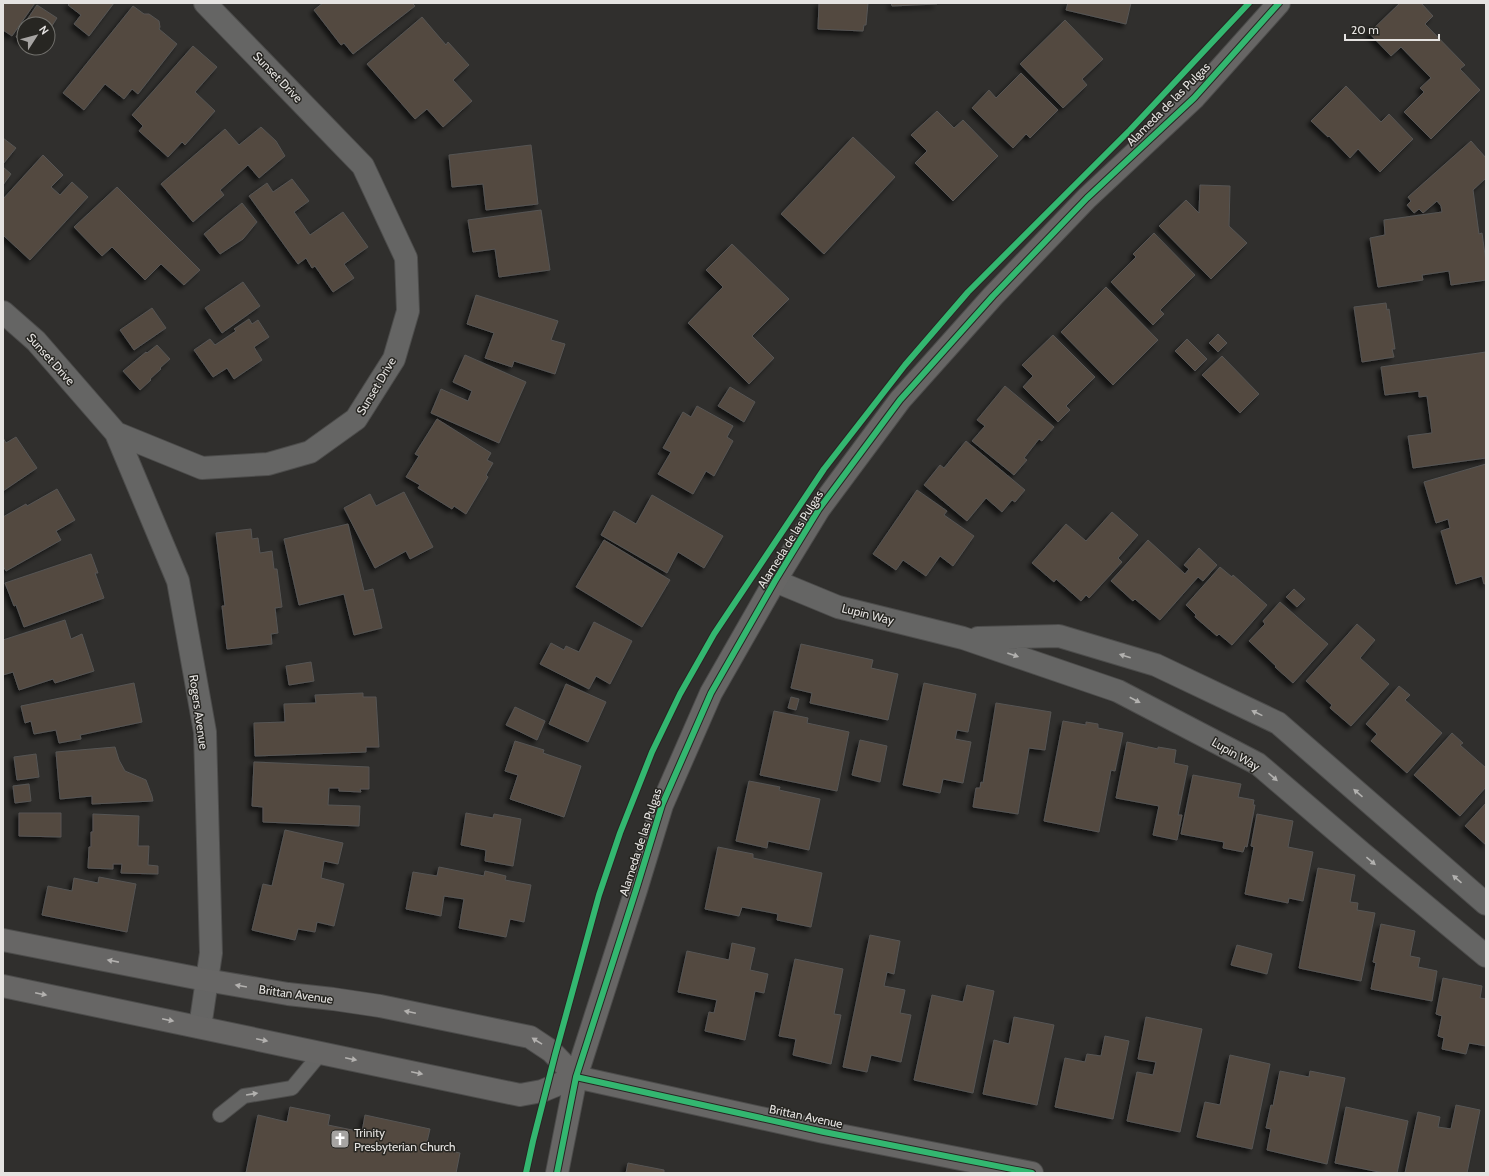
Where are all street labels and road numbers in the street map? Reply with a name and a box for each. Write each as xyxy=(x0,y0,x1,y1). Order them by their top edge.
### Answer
street label: Sunset Drive xyxy=(250,49,306,105)
street label: Alameda de las Pulgas xyxy=(1123,59,1213,149)
street label: Sunset Drive xyxy=(24,330,78,388)
street label: Sunset Drive xyxy=(353,354,399,418)
street label: Alameda de las Pulgas xyxy=(754,487,826,590)
street label: Lupin Way xyxy=(840,600,896,628)
street label: Rogers Avenue xyxy=(186,674,212,750)
street label: Lupin Way xyxy=(1209,734,1263,774)
street label: Alameda de las Pulgas xyxy=(616,786,664,898)
street label: Brittan Avenue xyxy=(258,981,334,1007)
street label: Brittan Avenue xyxy=(768,1101,844,1131)

